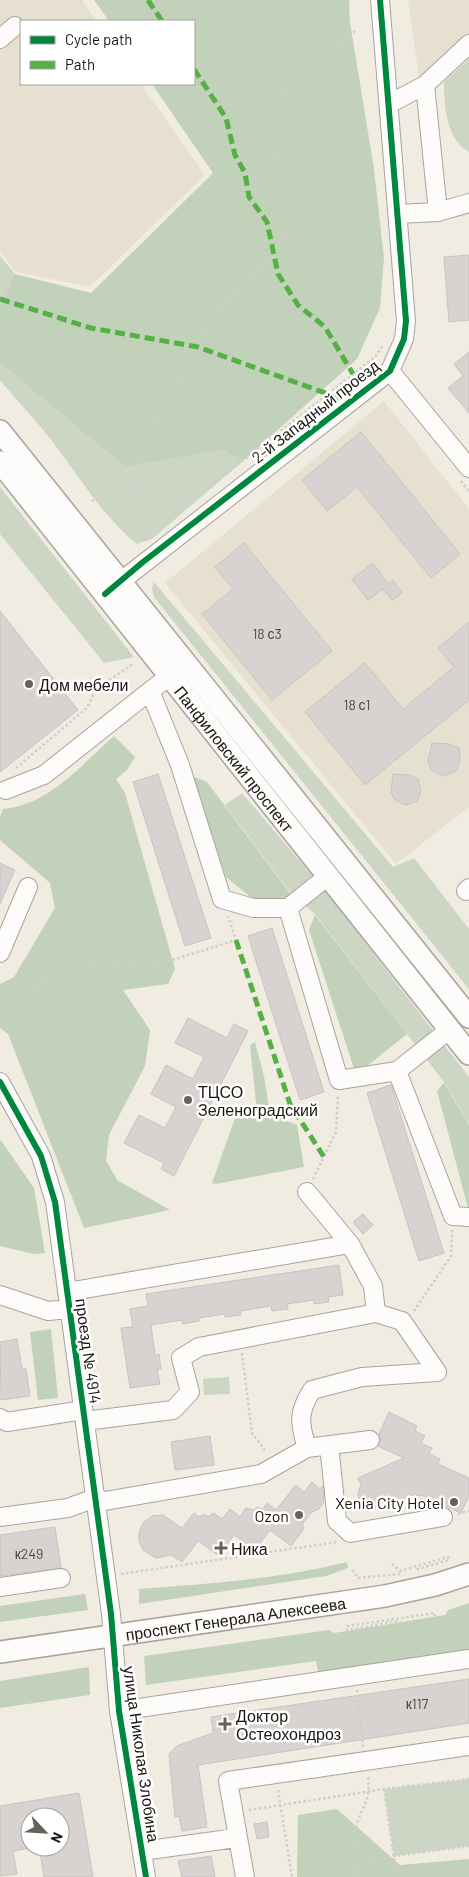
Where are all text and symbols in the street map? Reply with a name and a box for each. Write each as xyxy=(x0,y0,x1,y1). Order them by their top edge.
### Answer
legend xyxy=(20,20,195,85)
text: Cycle path xyxy=(65,30,132,48)
text: Path xyxy=(65,55,95,73)
street label: 2-й Западный проезд xyxy=(248,355,383,467)
house number: 18 с3 xyxy=(252,625,282,642)
place label: Дом мебели xyxy=(39,675,128,694)
marker: Дом мебели xyxy=(23,678,35,690)
street label: Панфиловский проспект xyxy=(171,682,299,836)
house number: 18 с1 xyxy=(344,696,370,713)
place label: ТЦСО Зеленоградский xyxy=(198,1082,318,1119)
marker: ТЦСО Зеленоградский xyxy=(182,1094,194,1106)
street label: проезд № 4914 xyxy=(72,1297,106,1405)
place label: Xenia City Hotel xyxy=(335,1493,444,1512)
marker: Xenia City Hotel xyxy=(448,1496,460,1508)
place label: Ozon xyxy=(255,1506,289,1525)
marker: Ozon xyxy=(293,1509,305,1521)
place label: Ника xyxy=(231,1539,268,1558)
marker: Ника xyxy=(215,1542,227,1554)
house number: к249 xyxy=(15,1545,43,1562)
street label: проспект Генерала Алексеева xyxy=(124,1592,347,1643)
street label: улица Николая Злобина xyxy=(120,1665,164,1843)
house number: к117 xyxy=(406,1695,429,1712)
place label: Доктор Остеохондроз xyxy=(236,1706,341,1743)
marker: Доктор Остеохондроз xyxy=(218,1717,232,1731)
north arrow xyxy=(20,1807,70,1857)
text: N xyxy=(48,1830,67,1846)

